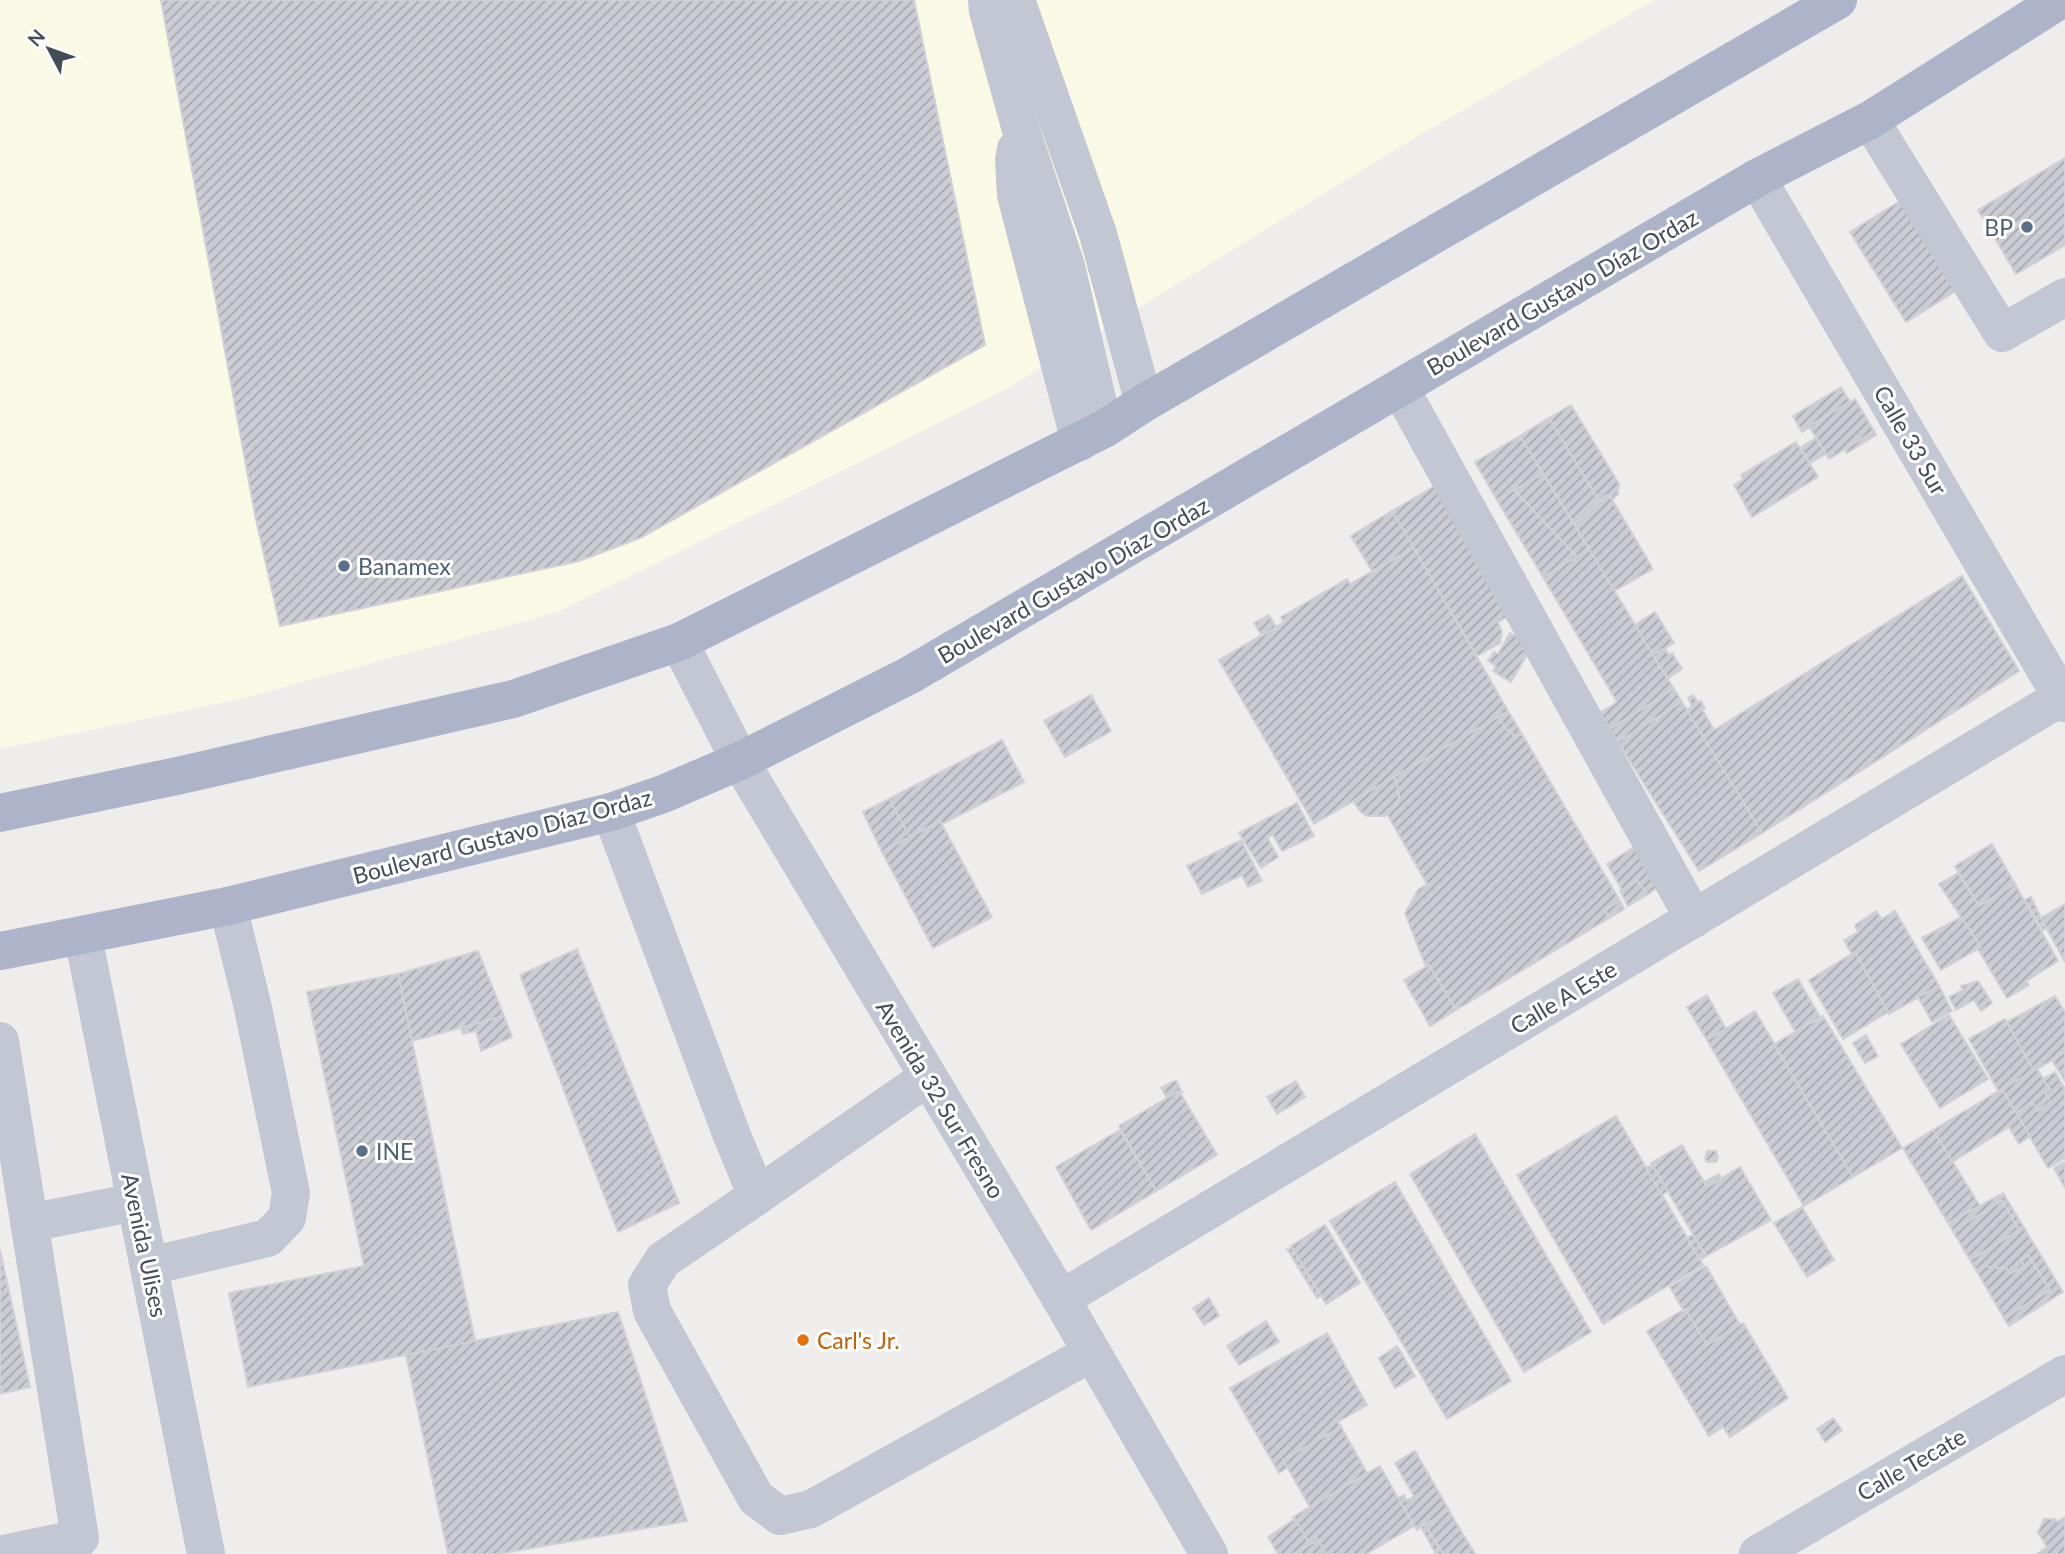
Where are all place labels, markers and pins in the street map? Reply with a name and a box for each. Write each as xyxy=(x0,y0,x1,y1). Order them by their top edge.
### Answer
place label: BP xyxy=(1984,213,2013,241)
marker: BP xyxy=(2019,219,2035,235)
place label: Banamex xyxy=(358,552,451,580)
marker: Banamex xyxy=(336,558,352,574)
place label: INE xyxy=(376,1137,413,1165)
marker: INE xyxy=(354,1143,370,1159)
place label: Carl's Jr. xyxy=(817,1326,900,1354)
marker: Carl's Jr. xyxy=(795,1332,811,1348)

